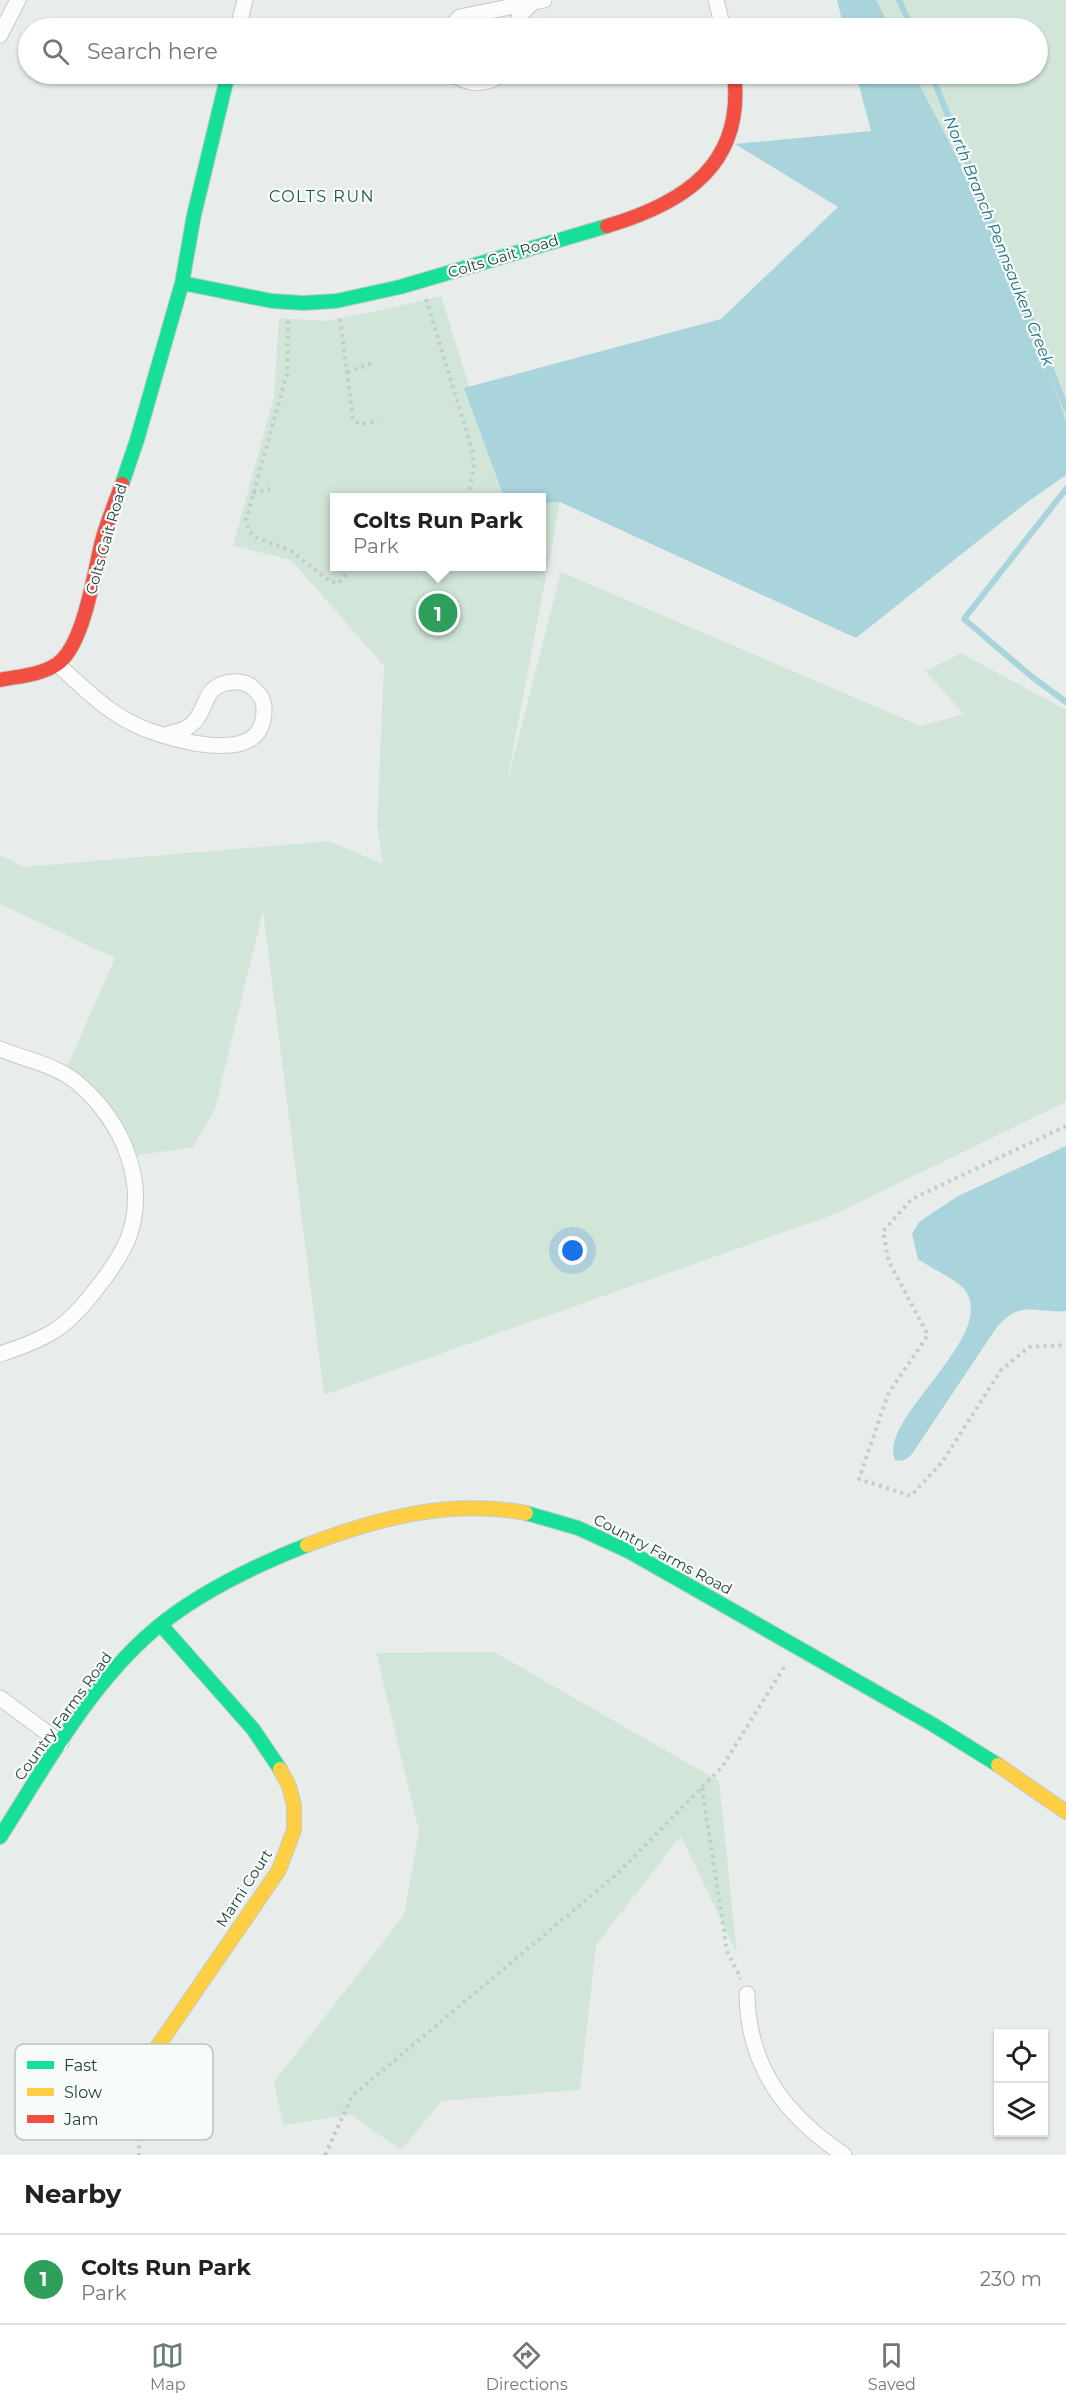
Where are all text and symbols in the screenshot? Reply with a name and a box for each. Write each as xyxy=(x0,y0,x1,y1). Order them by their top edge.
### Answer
search box xyxy=(18,18,1048,84)
icon: search xyxy=(39,35,72,68)
text: Search here xyxy=(87,38,218,65)
water label: North Branch Pennsauken Creek xyxy=(940,113,1058,370)
district label: COLTS RUN xyxy=(269,187,375,206)
street label: Colts Gait Road xyxy=(445,230,561,282)
street label: Colts Gait Road xyxy=(81,481,131,597)
popup xyxy=(330,493,546,571)
text: Colts Run Park xyxy=(353,507,523,534)
text: Park xyxy=(353,534,399,558)
pin: 1 xyxy=(418,590,458,636)
your location xyxy=(558,1236,587,1265)
street label: Country Farms Road xyxy=(590,1509,736,1599)
street label: Country Farms Road xyxy=(10,1648,116,1784)
street label: Marni Court xyxy=(212,1845,276,1931)
map controls xyxy=(994,2029,1048,2137)
button: locate xyxy=(994,2029,1048,2083)
legend xyxy=(15,2044,213,2140)
text: Fast xyxy=(64,2056,98,2075)
text: Slow xyxy=(64,2083,102,2102)
button: layers xyxy=(994,2083,1048,2137)
text: Jam xyxy=(63,2110,98,2129)
text: Nearby xyxy=(24,2178,121,2210)
text: Colts Run Park xyxy=(81,2254,251,2281)
text: 1 xyxy=(40,2267,47,2291)
text: 230 m xyxy=(980,2267,1042,2291)
text: Park xyxy=(81,2281,127,2305)
tab: Map xyxy=(150,2339,186,2394)
tab: Directions xyxy=(486,2339,568,2394)
tab: Saved xyxy=(868,2339,916,2394)

